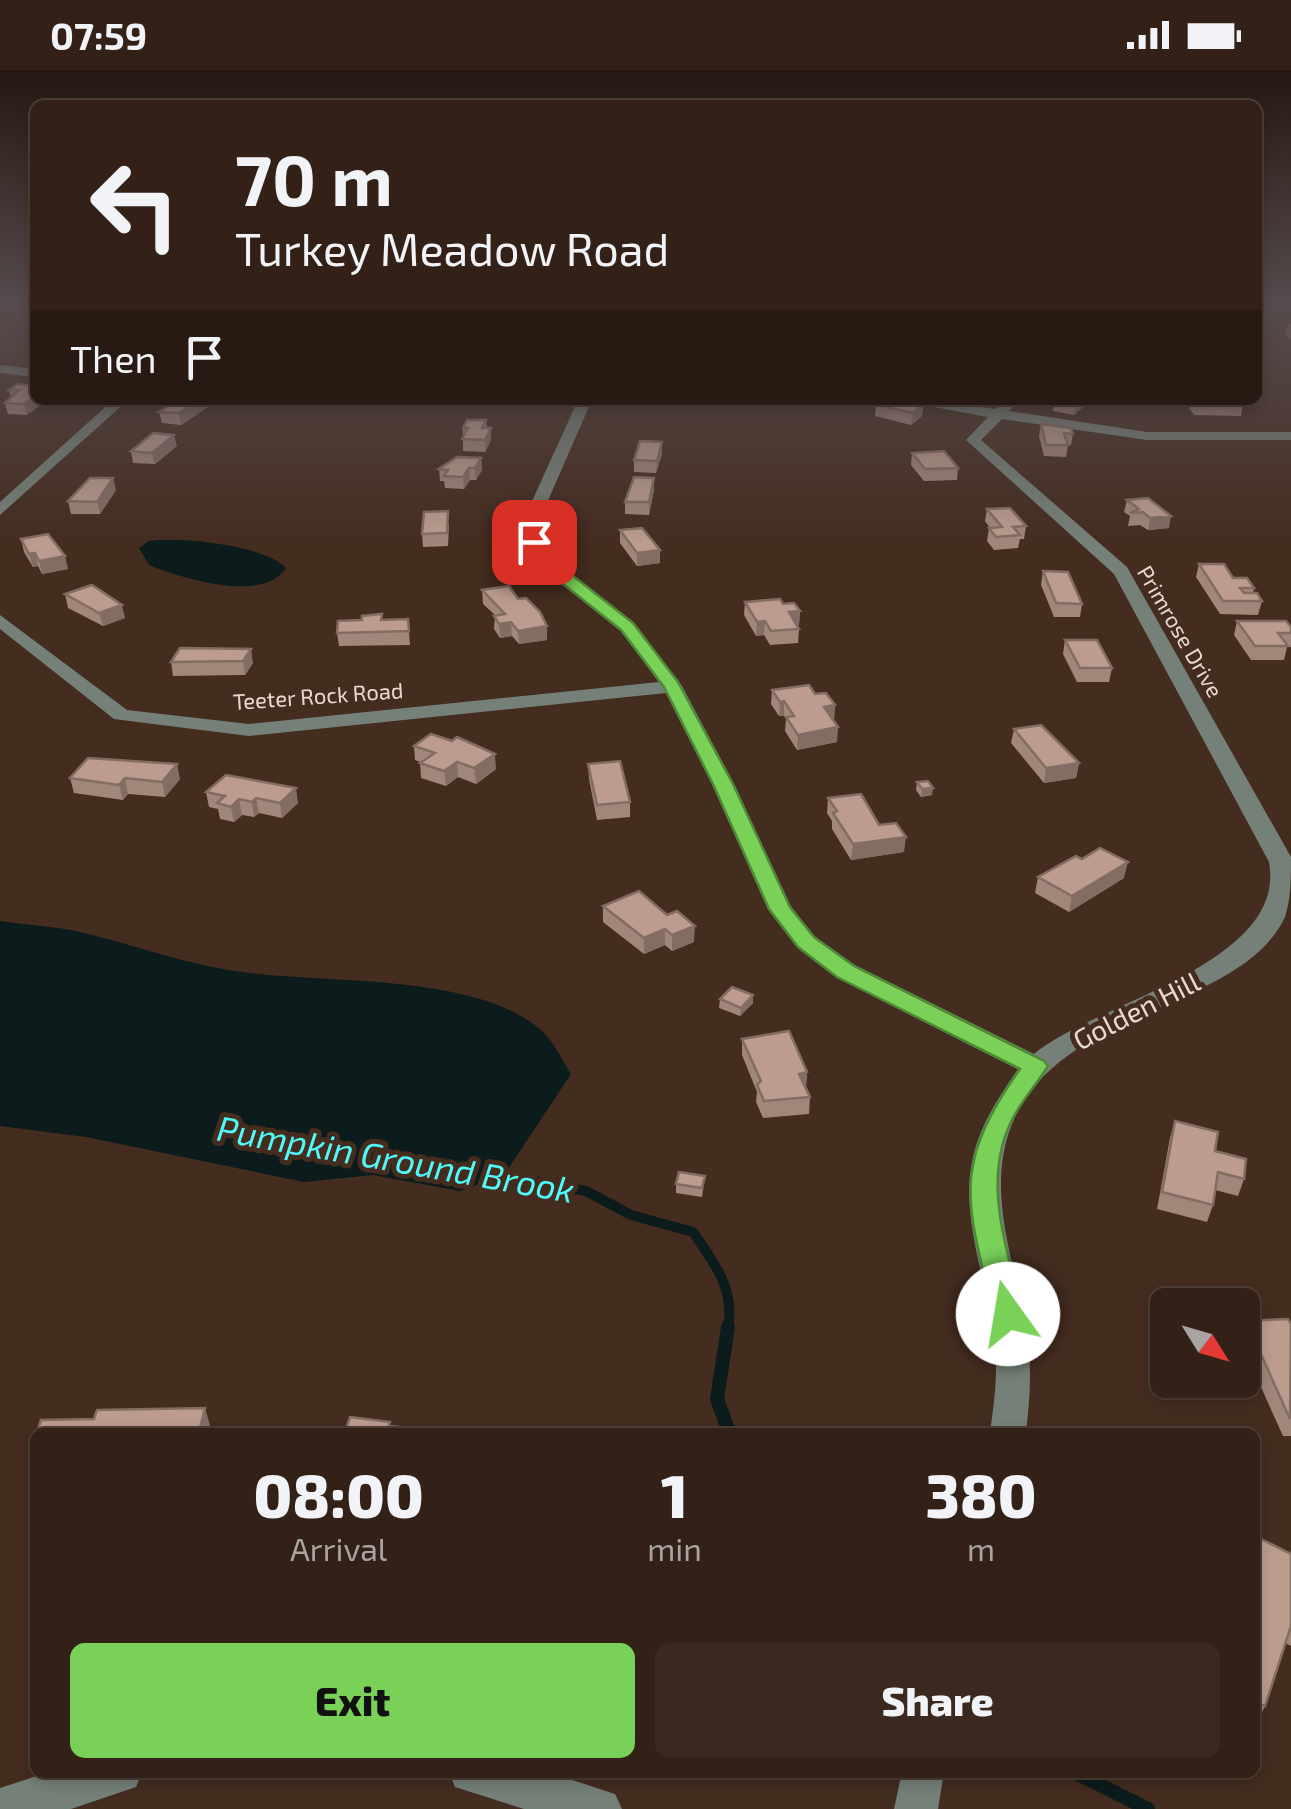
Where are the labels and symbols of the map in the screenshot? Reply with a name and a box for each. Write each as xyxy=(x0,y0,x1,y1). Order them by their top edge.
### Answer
pin xyxy=(492,500,577,585)
street label: Primrose Drive xyxy=(1133,561,1229,701)
street label: Teeter Rock Road xyxy=(232,676,404,714)
street label: Golden Hill xyxy=(1067,963,1206,1056)
water label: Pumpkin Ground Brook xyxy=(214,1106,578,1210)
position arrow xyxy=(956,1262,1060,1366)
north arrow xyxy=(1150,1288,1260,1398)

